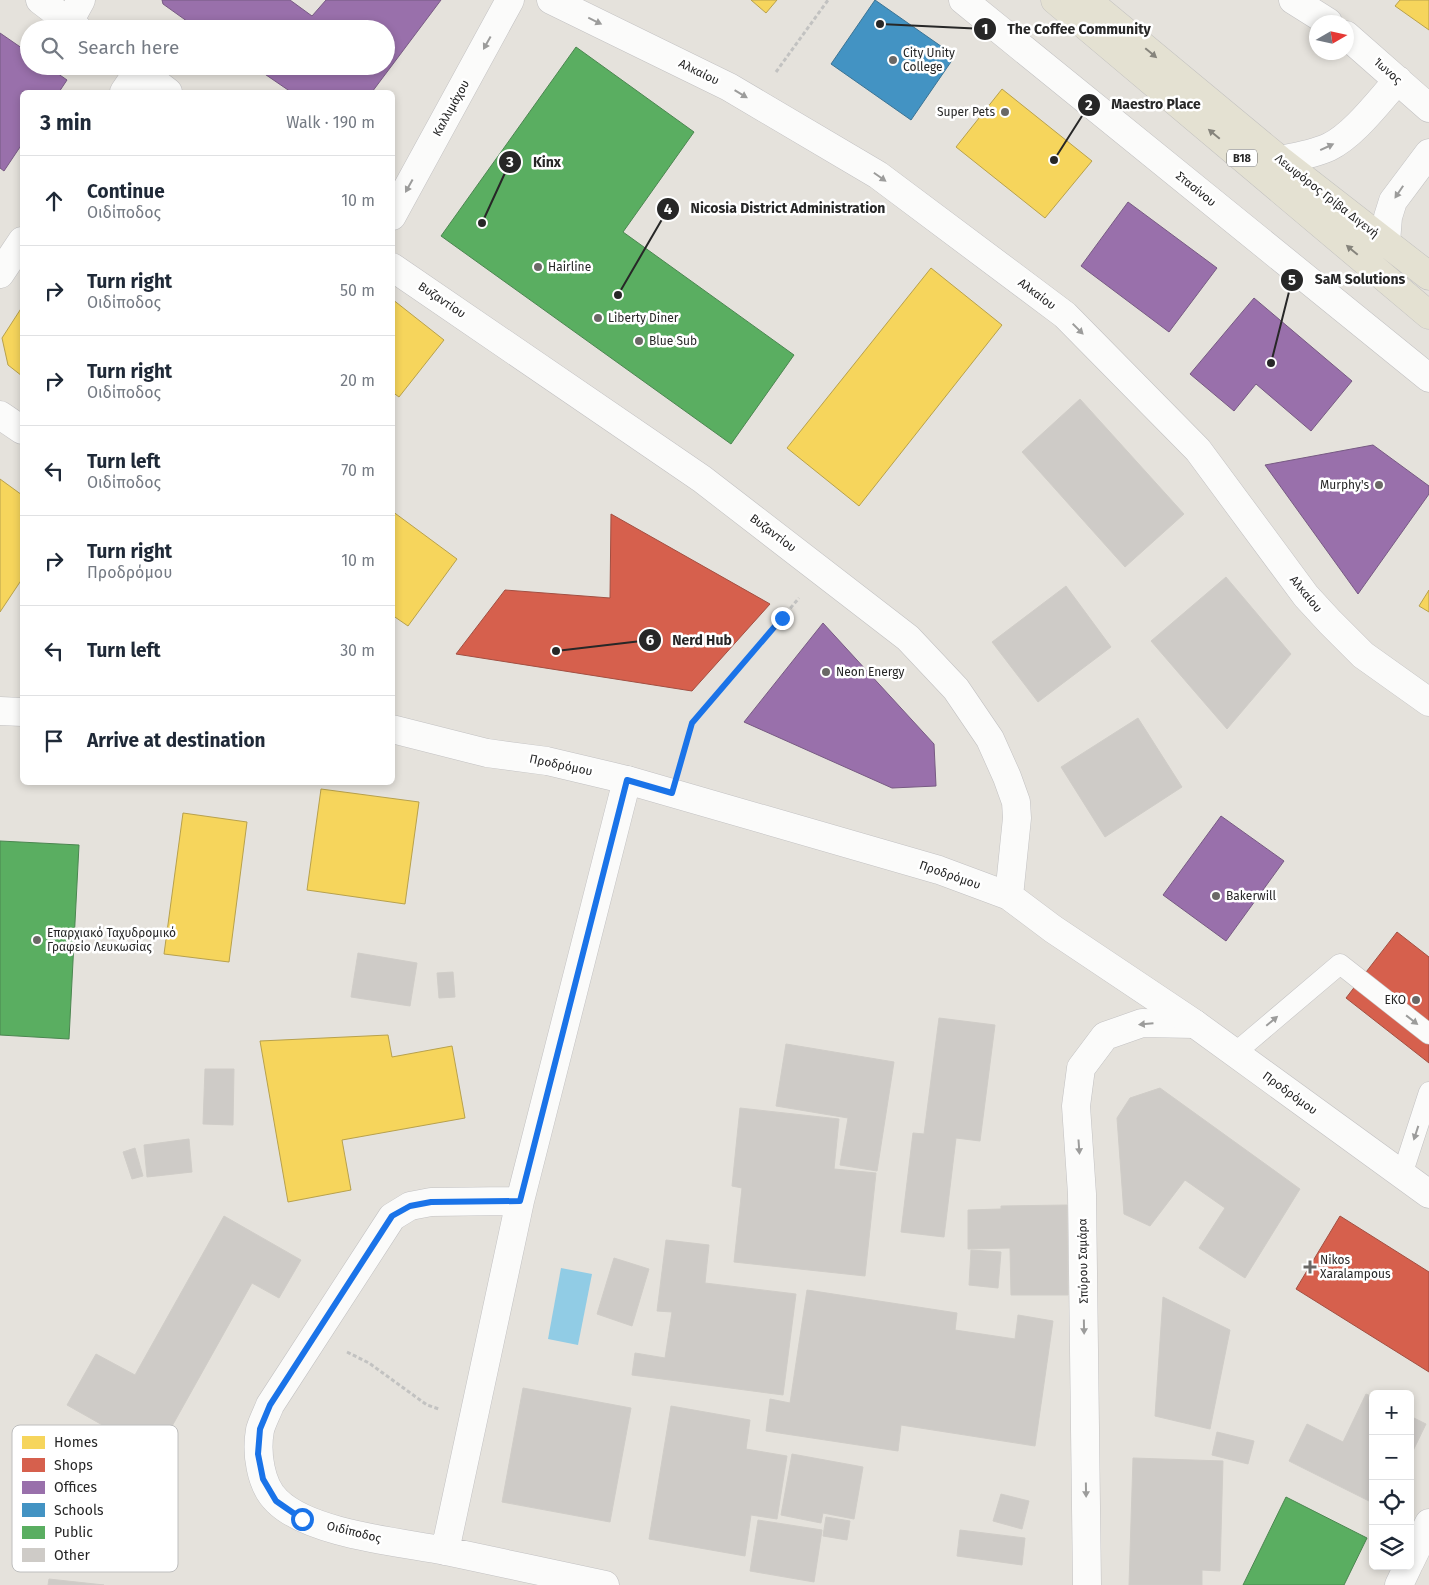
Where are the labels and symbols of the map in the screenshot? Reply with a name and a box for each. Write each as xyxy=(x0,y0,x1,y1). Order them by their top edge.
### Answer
callout: The Coffee Community xyxy=(972,14,1161,43)
north arrow xyxy=(1309,15,1354,60)
one-way arrow xyxy=(588,18,602,26)
text: 1 xyxy=(982,20,988,38)
text: The Coffee Community xyxy=(1007,21,1151,38)
one-way arrow xyxy=(483,36,491,50)
place label: City Unity College xyxy=(903,46,955,74)
one-way arrow xyxy=(1144,48,1157,59)
marker: City Unity College xyxy=(887,54,899,66)
street label: Ίωνος xyxy=(1371,55,1405,87)
street label: Αλκαίου xyxy=(676,56,722,88)
street label: Καλλιμάχου xyxy=(430,77,472,139)
one-way arrow xyxy=(734,89,747,98)
callout: Maestro Place xyxy=(1076,90,1211,119)
text: 2 xyxy=(1085,96,1093,114)
text: Maestro Place xyxy=(1111,96,1201,113)
place label: Super Pets xyxy=(937,105,995,119)
marker: Super Pets xyxy=(999,106,1011,118)
one-way arrow xyxy=(1207,129,1220,140)
one-way arrow xyxy=(1320,142,1334,150)
callout: Kinx xyxy=(498,148,571,177)
road number: B18 xyxy=(1227,150,1257,167)
street label: Λεωφόρος Γρίβα Διγενή xyxy=(1272,151,1382,241)
text: 3 xyxy=(505,153,514,171)
text: Kinx xyxy=(533,154,562,171)
street label: Στασίνου xyxy=(1173,169,1219,209)
one-way arrow xyxy=(873,172,887,182)
one-way arrow xyxy=(405,178,413,193)
one-way arrow xyxy=(1394,185,1404,199)
callout: Nicosia District Administration xyxy=(656,194,895,223)
text: 4 xyxy=(664,200,673,218)
text: Nicosia District Administration xyxy=(691,200,885,217)
one-way arrow xyxy=(1346,244,1358,256)
place label: Hairline xyxy=(548,260,591,274)
marker: Hairline xyxy=(532,261,544,273)
callout: SaM Solutions xyxy=(1279,265,1415,294)
text: 5 xyxy=(1288,271,1296,289)
text: SaM Solutions xyxy=(1315,271,1406,288)
street label: Αλκαίου xyxy=(1015,275,1059,313)
street label: Βυζαντίου xyxy=(416,279,468,321)
place label: Liberty Diner xyxy=(608,311,679,325)
marker: Liberty Diner xyxy=(592,312,604,324)
one-way arrow xyxy=(1072,323,1084,335)
place label: Blue Sub xyxy=(649,334,697,348)
marker: Blue Sub xyxy=(633,335,645,347)
place label: Murphy's xyxy=(1320,478,1369,492)
marker: Murphy's xyxy=(1373,479,1385,491)
street label: Βυζαντίου xyxy=(747,511,799,555)
street label: Αλκαίου xyxy=(1287,573,1325,615)
route end xyxy=(771,607,794,630)
callout: Nerd Hub xyxy=(638,625,742,654)
text: 6 xyxy=(646,631,655,649)
text: Nerd Hub xyxy=(672,632,732,649)
place label: Neon Energy xyxy=(836,665,905,679)
marker: Neon Energy xyxy=(820,666,832,678)
street label: Προδρόμου xyxy=(528,751,594,779)
street label: Προδρόμου xyxy=(917,858,983,892)
place label: Bakerwill xyxy=(1226,889,1277,903)
marker: Bakerwill xyxy=(1210,890,1222,902)
place label: Επαρχιακό Ταχυδρομικό Γραφείο Λευκωσίας xyxy=(47,926,176,954)
marker: Επαρχιακό Ταχυδρομικό Γραφείο Λευκωσίας xyxy=(31,934,43,946)
place label: EKO xyxy=(1384,993,1406,1007)
marker: EKO xyxy=(1410,994,1422,1006)
one-way arrow xyxy=(1405,1015,1418,1026)
one-way arrow xyxy=(1266,1016,1278,1027)
one-way arrow xyxy=(1138,1021,1154,1029)
street label: Προδρόμου xyxy=(1260,1069,1320,1118)
one-way arrow xyxy=(1411,1126,1419,1141)
one-way arrow xyxy=(1075,1140,1083,1156)
street label: Σπύρου Σαμάρα xyxy=(1075,1218,1091,1304)
place label: Nikos Xaralampous xyxy=(1320,1253,1391,1281)
marker: Nikos Xaralampous xyxy=(1304,1261,1316,1273)
one-way arrow xyxy=(1080,1320,1088,1336)
legend xyxy=(12,1425,178,1572)
text: Homes xyxy=(54,1434,98,1451)
text: Shops xyxy=(54,1457,93,1474)
text: Offices xyxy=(54,1479,97,1496)
one-way arrow xyxy=(1082,1482,1090,1498)
text: Schools xyxy=(54,1502,104,1519)
route start xyxy=(291,1508,314,1531)
street label: Οιδίποδος xyxy=(325,1518,383,1546)
text: Public xyxy=(54,1524,93,1541)
text: Other xyxy=(54,1547,91,1564)

